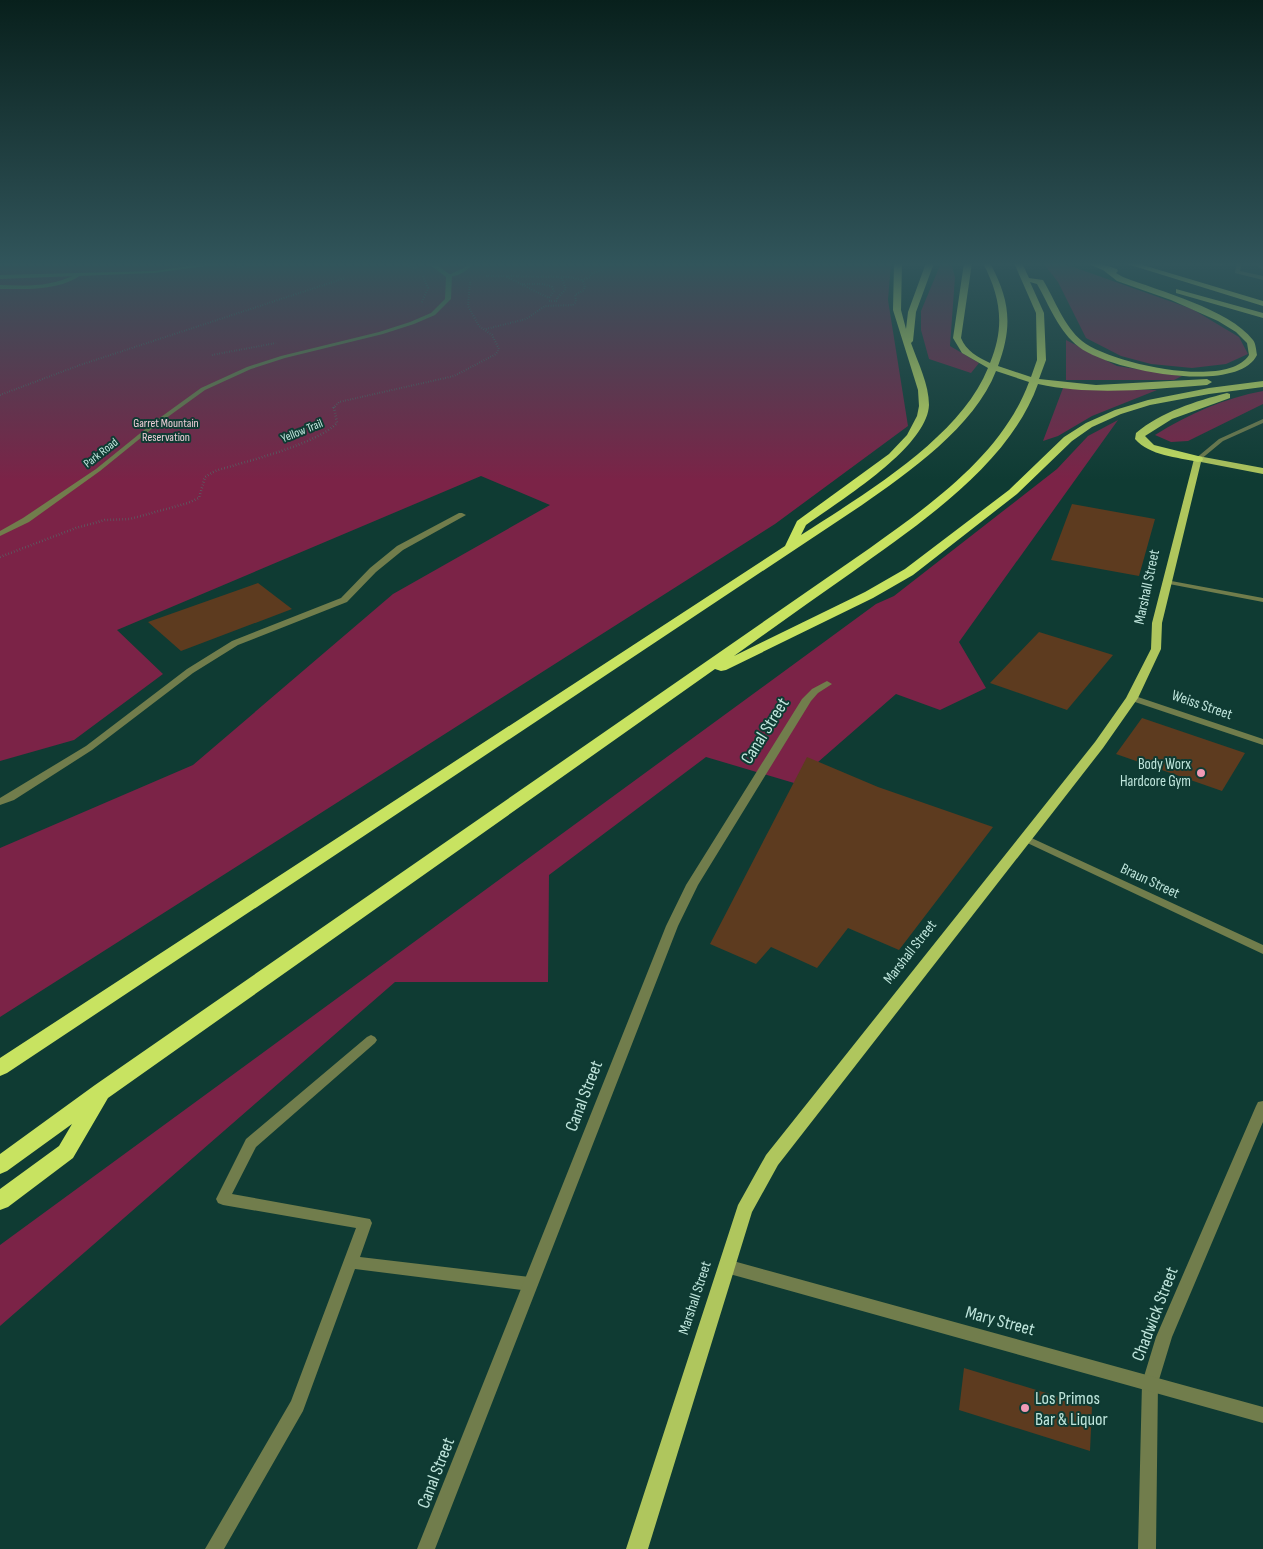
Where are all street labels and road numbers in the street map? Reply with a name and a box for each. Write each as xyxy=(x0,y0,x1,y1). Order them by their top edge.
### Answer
street label: Yellow Trail xyxy=(279,416,325,446)
street label: Park Road xyxy=(81,435,121,471)
street label: Marshall Street xyxy=(1130,547,1164,626)
street label: Weiss Street xyxy=(1169,686,1235,724)
street label: Canal Street xyxy=(736,694,794,768)
street label: Braun Street xyxy=(1117,859,1183,903)
street label: Marshall Street xyxy=(879,916,941,988)
street label: Canal Street xyxy=(561,1057,607,1134)
street label: Marshall Street xyxy=(674,1259,716,1337)
street label: Chadwick Street xyxy=(1127,1263,1183,1364)
street label: Mary Street xyxy=(963,1302,1037,1340)
street label: Canal Street xyxy=(413,1434,459,1511)

